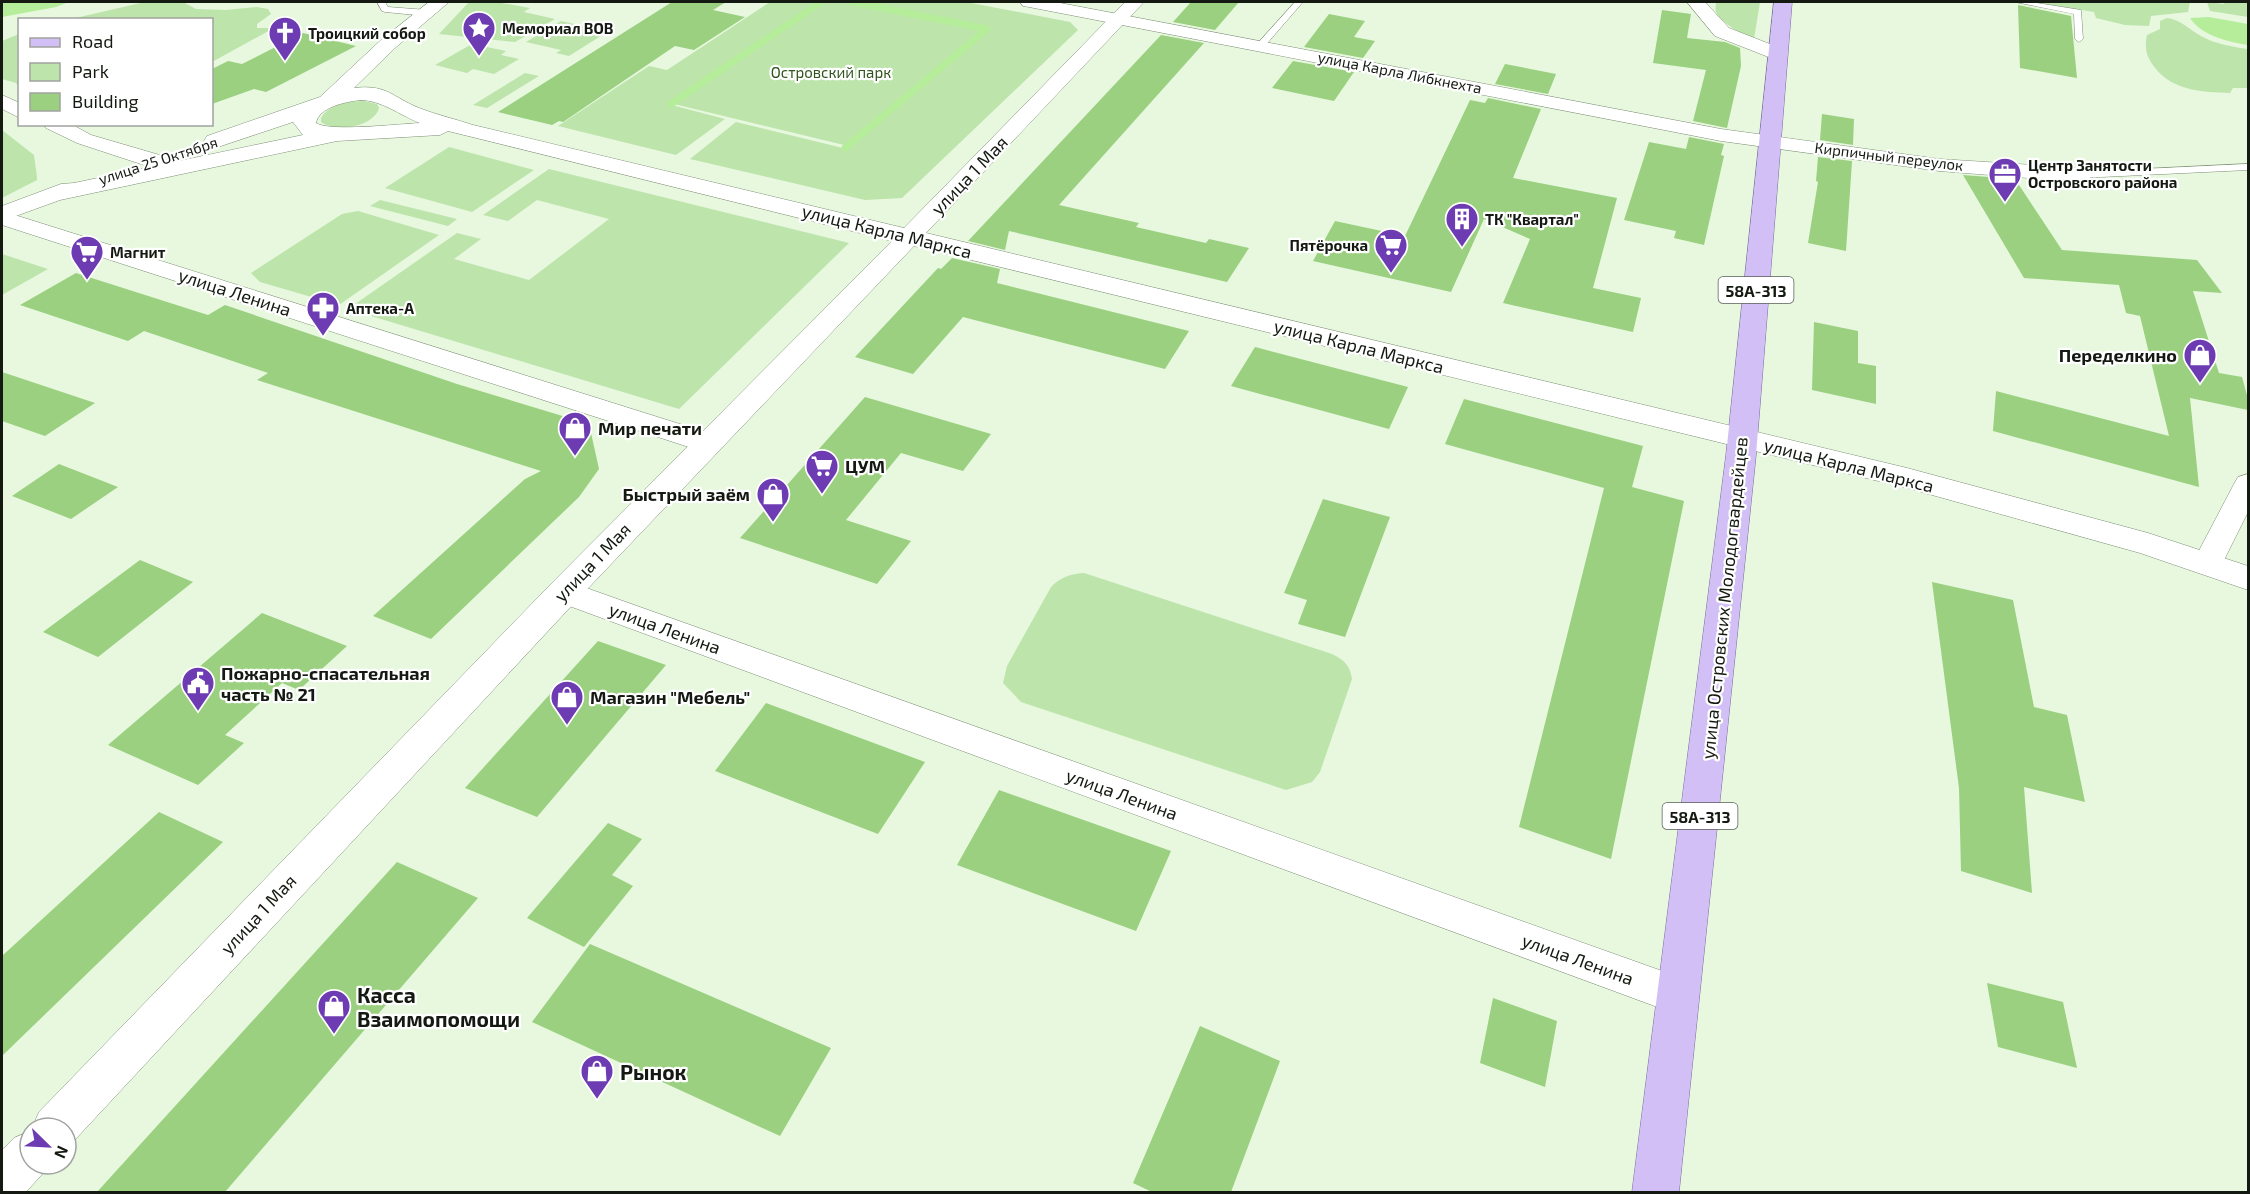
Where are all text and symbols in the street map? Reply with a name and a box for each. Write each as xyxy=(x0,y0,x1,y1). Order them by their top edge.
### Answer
place icon: Мемориал ВОВ xyxy=(461,10,497,57)
church icon: Троицкий собор xyxy=(267,15,303,62)
legend xyxy=(18,18,213,126)
place label: Мемориал ВОВ xyxy=(502,19,613,37)
place label: Троицкий собор xyxy=(308,24,426,42)
text: Road xyxy=(72,30,113,52)
street label: улица Карла Либкнехта xyxy=(1316,47,1484,98)
text: Park xyxy=(72,60,109,82)
park label: Островский парк xyxy=(771,63,891,81)
text: Building xyxy=(72,90,139,112)
street label: улица 1 Мая xyxy=(926,131,1012,219)
street label: улица 25 Октября xyxy=(96,132,220,189)
street label: Кирпичный переулок xyxy=(1813,138,1964,175)
office icon: Центр Занятости Островского района xyxy=(1987,156,2023,203)
place label: Центр Занятости Островского района xyxy=(2028,156,2177,191)
street label: улица Карла Маркса xyxy=(800,199,974,263)
building icon: ТК "Квартал" xyxy=(1444,201,1480,248)
place label: ТК "Квартал" xyxy=(1485,210,1579,228)
supermarket icon: Пятёрочка xyxy=(1373,227,1409,274)
supermarket icon: Магнит xyxy=(69,234,105,281)
place label: Пятёрочка xyxy=(1289,236,1368,254)
place label: Магнит xyxy=(110,243,166,261)
street label: улица Ленина xyxy=(176,263,294,321)
road number: 58А-313 xyxy=(1718,277,1794,303)
pharmacy icon: Аптека-А xyxy=(305,290,341,337)
place label: Аптека-А xyxy=(346,299,414,317)
street label: улица Карла Маркса xyxy=(1272,314,1446,378)
shop icon: Переделкино xyxy=(2182,337,2218,384)
place label: Переделкино xyxy=(2059,344,2177,366)
shop icon: Мир печати xyxy=(557,410,593,457)
place label: Мир печати xyxy=(598,417,702,439)
street label: улица Карла Маркса xyxy=(1762,433,1936,497)
street label: улица Островских Молодогвардейцев xyxy=(1696,436,1752,760)
supermarket icon: ЦУМ xyxy=(804,448,840,495)
place label: ЦУМ xyxy=(845,455,885,477)
shop icon: Быстрый заём xyxy=(755,476,791,523)
place label: Быстрый заём xyxy=(623,483,750,505)
street label: улица 1 Мая xyxy=(549,518,635,606)
street label: улица Ленина xyxy=(606,598,724,658)
place label: Пожарно-спасательная часть № 21 xyxy=(221,662,430,705)
public building icon: Пожарно-спасательная часть № 21 xyxy=(180,665,216,712)
shop icon: Магазин "Мебель" xyxy=(549,679,585,726)
place label: Магазин "Мебель" xyxy=(590,686,750,708)
street label: улица Ленина xyxy=(1063,764,1181,824)
road number: 58А-313 xyxy=(1662,803,1738,829)
street label: улица 1 Мая xyxy=(216,870,300,958)
street label: улица Ленина xyxy=(1519,929,1637,989)
place label: Касса Взаимопомощи xyxy=(357,982,520,1031)
shop icon: Касса Взаимопомощи xyxy=(316,988,352,1035)
shop icon: Рынок xyxy=(579,1053,615,1100)
place label: Рынок xyxy=(620,1059,687,1084)
north arrow xyxy=(18,1116,78,1176)
text: N xyxy=(51,1143,73,1161)

